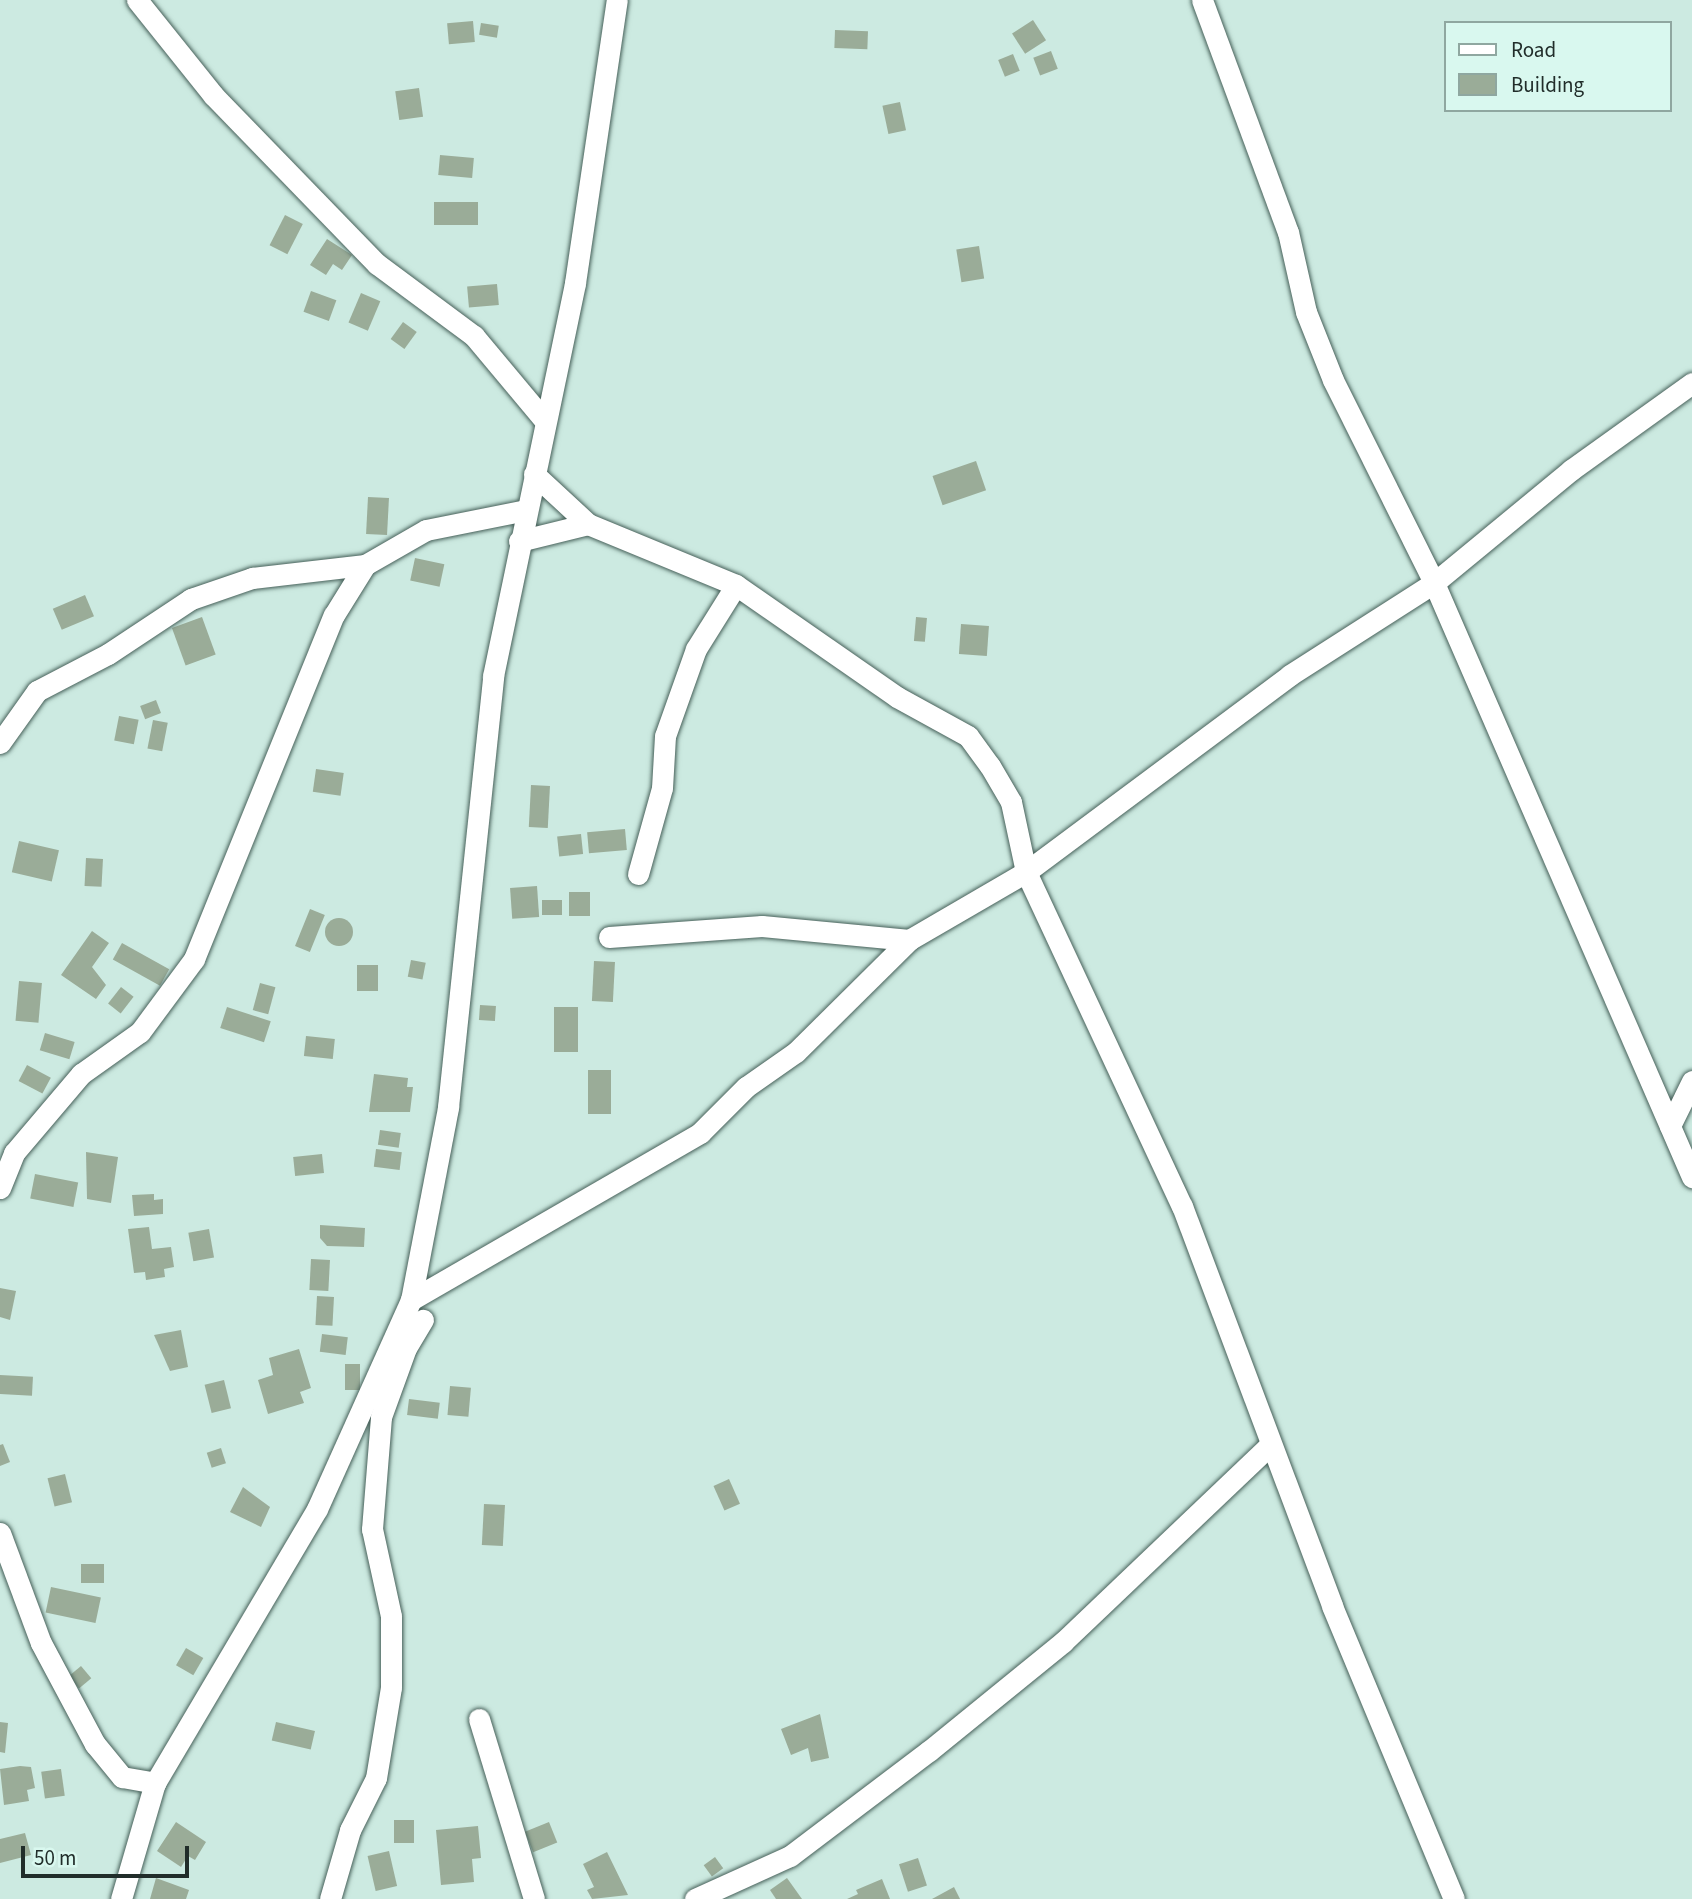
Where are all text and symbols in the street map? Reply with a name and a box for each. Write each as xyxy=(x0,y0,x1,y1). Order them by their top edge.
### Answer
legend xyxy=(1444,21,1671,112)
text: Road xyxy=(1511,35,1556,65)
text: Building xyxy=(1511,70,1584,100)
scale bar xyxy=(24,1832,192,1876)
text: 50 m xyxy=(34,1843,76,1873)

